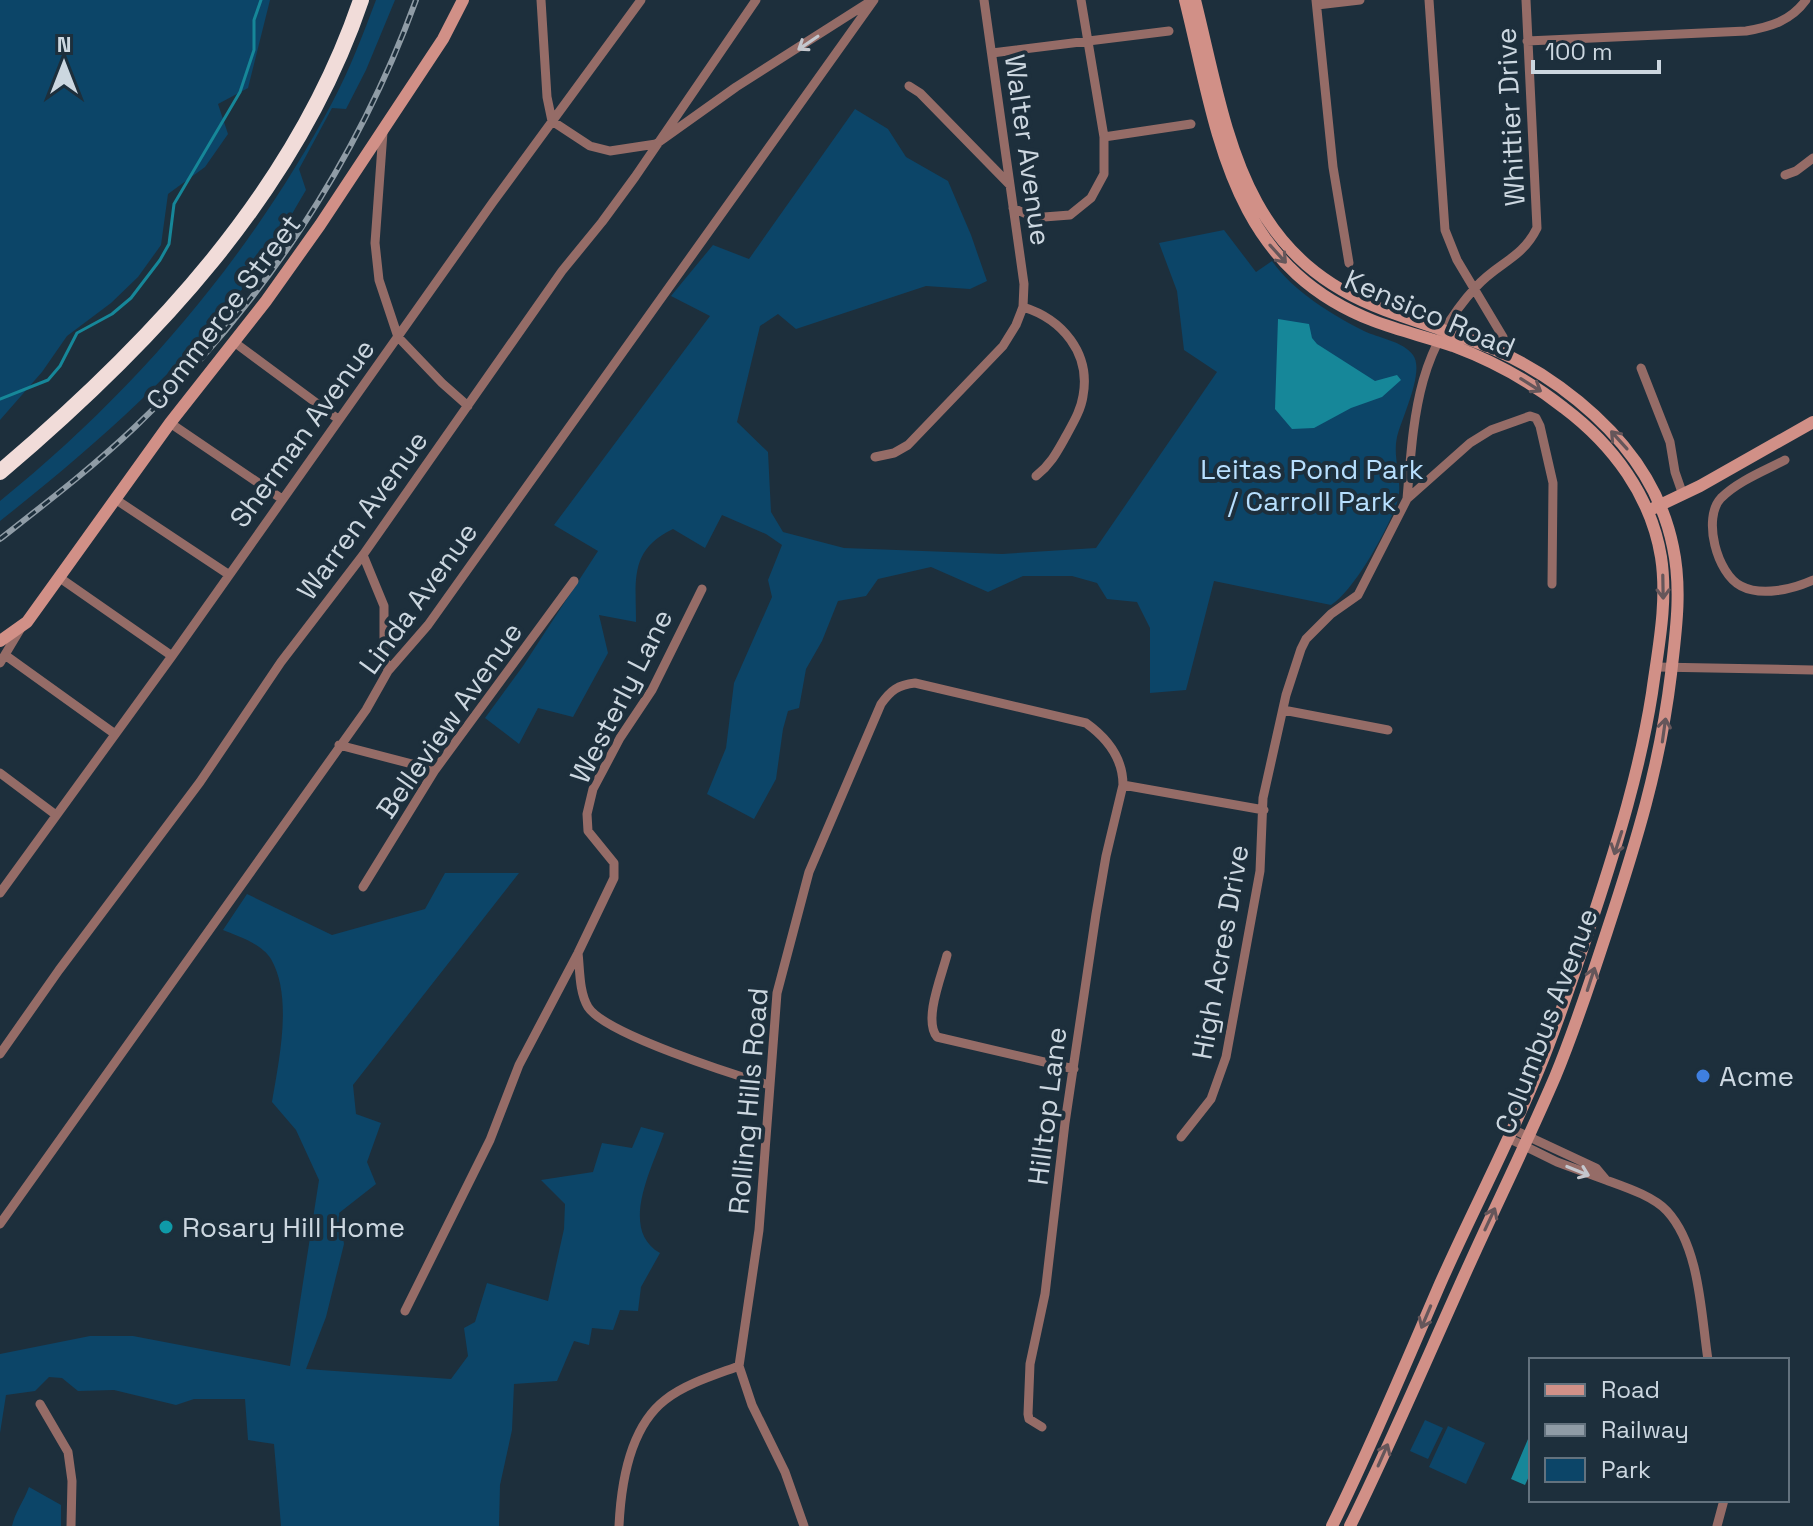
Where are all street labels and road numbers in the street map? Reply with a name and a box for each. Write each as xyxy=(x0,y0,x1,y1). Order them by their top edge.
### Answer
street label: Whittier Drive xyxy=(1487,27,1533,207)
street label: Walter Avenue xyxy=(997,52,1059,248)
street label: Commerce Street xyxy=(138,207,308,417)
street label: Kensico Road xyxy=(1339,261,1521,365)
street label: Sherman Avenue xyxy=(221,332,383,534)
street label: Warren Avenue xyxy=(289,423,435,607)
street label: Linda Avenue xyxy=(351,515,485,681)
street label: Westerly Lane xyxy=(562,603,680,789)
street label: Belleview Avenue xyxy=(368,615,530,825)
street label: High Acres Drive xyxy=(1183,842,1257,1062)
street label: Columbus Avenue xyxy=(1486,903,1606,1139)
street label: Rolling Hills Road xyxy=(720,986,776,1216)
street label: Hilltop Lane xyxy=(1019,1025,1075,1187)

